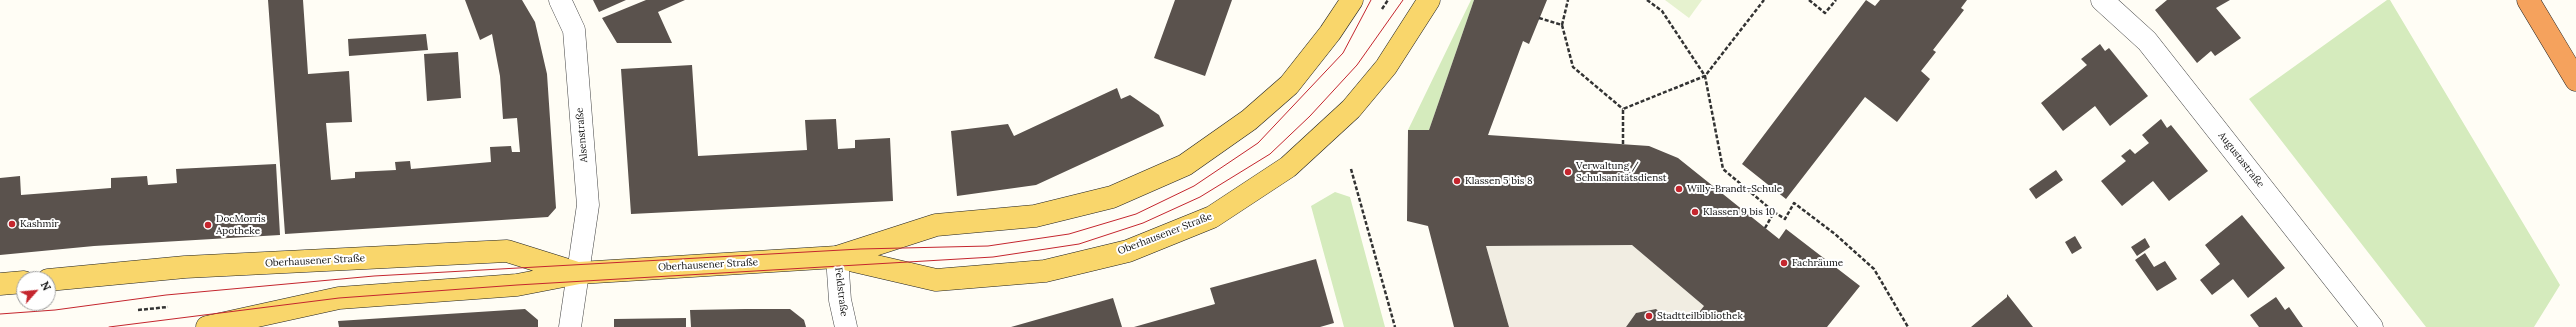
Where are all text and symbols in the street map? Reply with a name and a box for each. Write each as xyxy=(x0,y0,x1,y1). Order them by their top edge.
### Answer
street label: Alsenstraße xyxy=(574,107,590,163)
street label: Augustastraße xyxy=(2215,130,2267,190)
place label: Verwaltung / Schulsanitätsdienst xyxy=(1576,160,1667,184)
marker: Verwaltung / Schulsanitätsdienst xyxy=(1563,167,1573,177)
place label: Klassen 5 bis 8 xyxy=(1465,175,1533,187)
marker: Klassen 5 bis 8 xyxy=(1452,176,1462,186)
place label: Willy-Brandt-Schule xyxy=(1687,183,1782,195)
marker: Willy-Brandt-Schule xyxy=(1674,184,1684,194)
place label: Klassen 9 bis 10 xyxy=(1703,206,1775,218)
marker: Klassen 9 bis 10 xyxy=(1690,207,1700,217)
street label: Oberhausener Straße xyxy=(1116,210,1214,258)
place label: DocMorris Apotheke xyxy=(216,213,266,236)
place label: Kashmir xyxy=(20,218,59,230)
marker: Kashmir xyxy=(7,219,17,229)
marker: DocMorris Apotheke xyxy=(203,220,213,230)
street label: Oberhausener Straße xyxy=(265,252,365,270)
street label: Oberhausener Straße xyxy=(658,256,758,274)
place label: Fachräume xyxy=(1792,257,1843,269)
marker: Fachräume xyxy=(1779,258,1789,268)
street label: Feldstraße xyxy=(832,267,850,317)
north arrow xyxy=(16,271,56,311)
text: N xyxy=(38,279,54,293)
place label: Stadtteilbibliothek xyxy=(1657,310,1743,322)
marker: Stadtteilbibliothek xyxy=(1644,311,1654,321)

